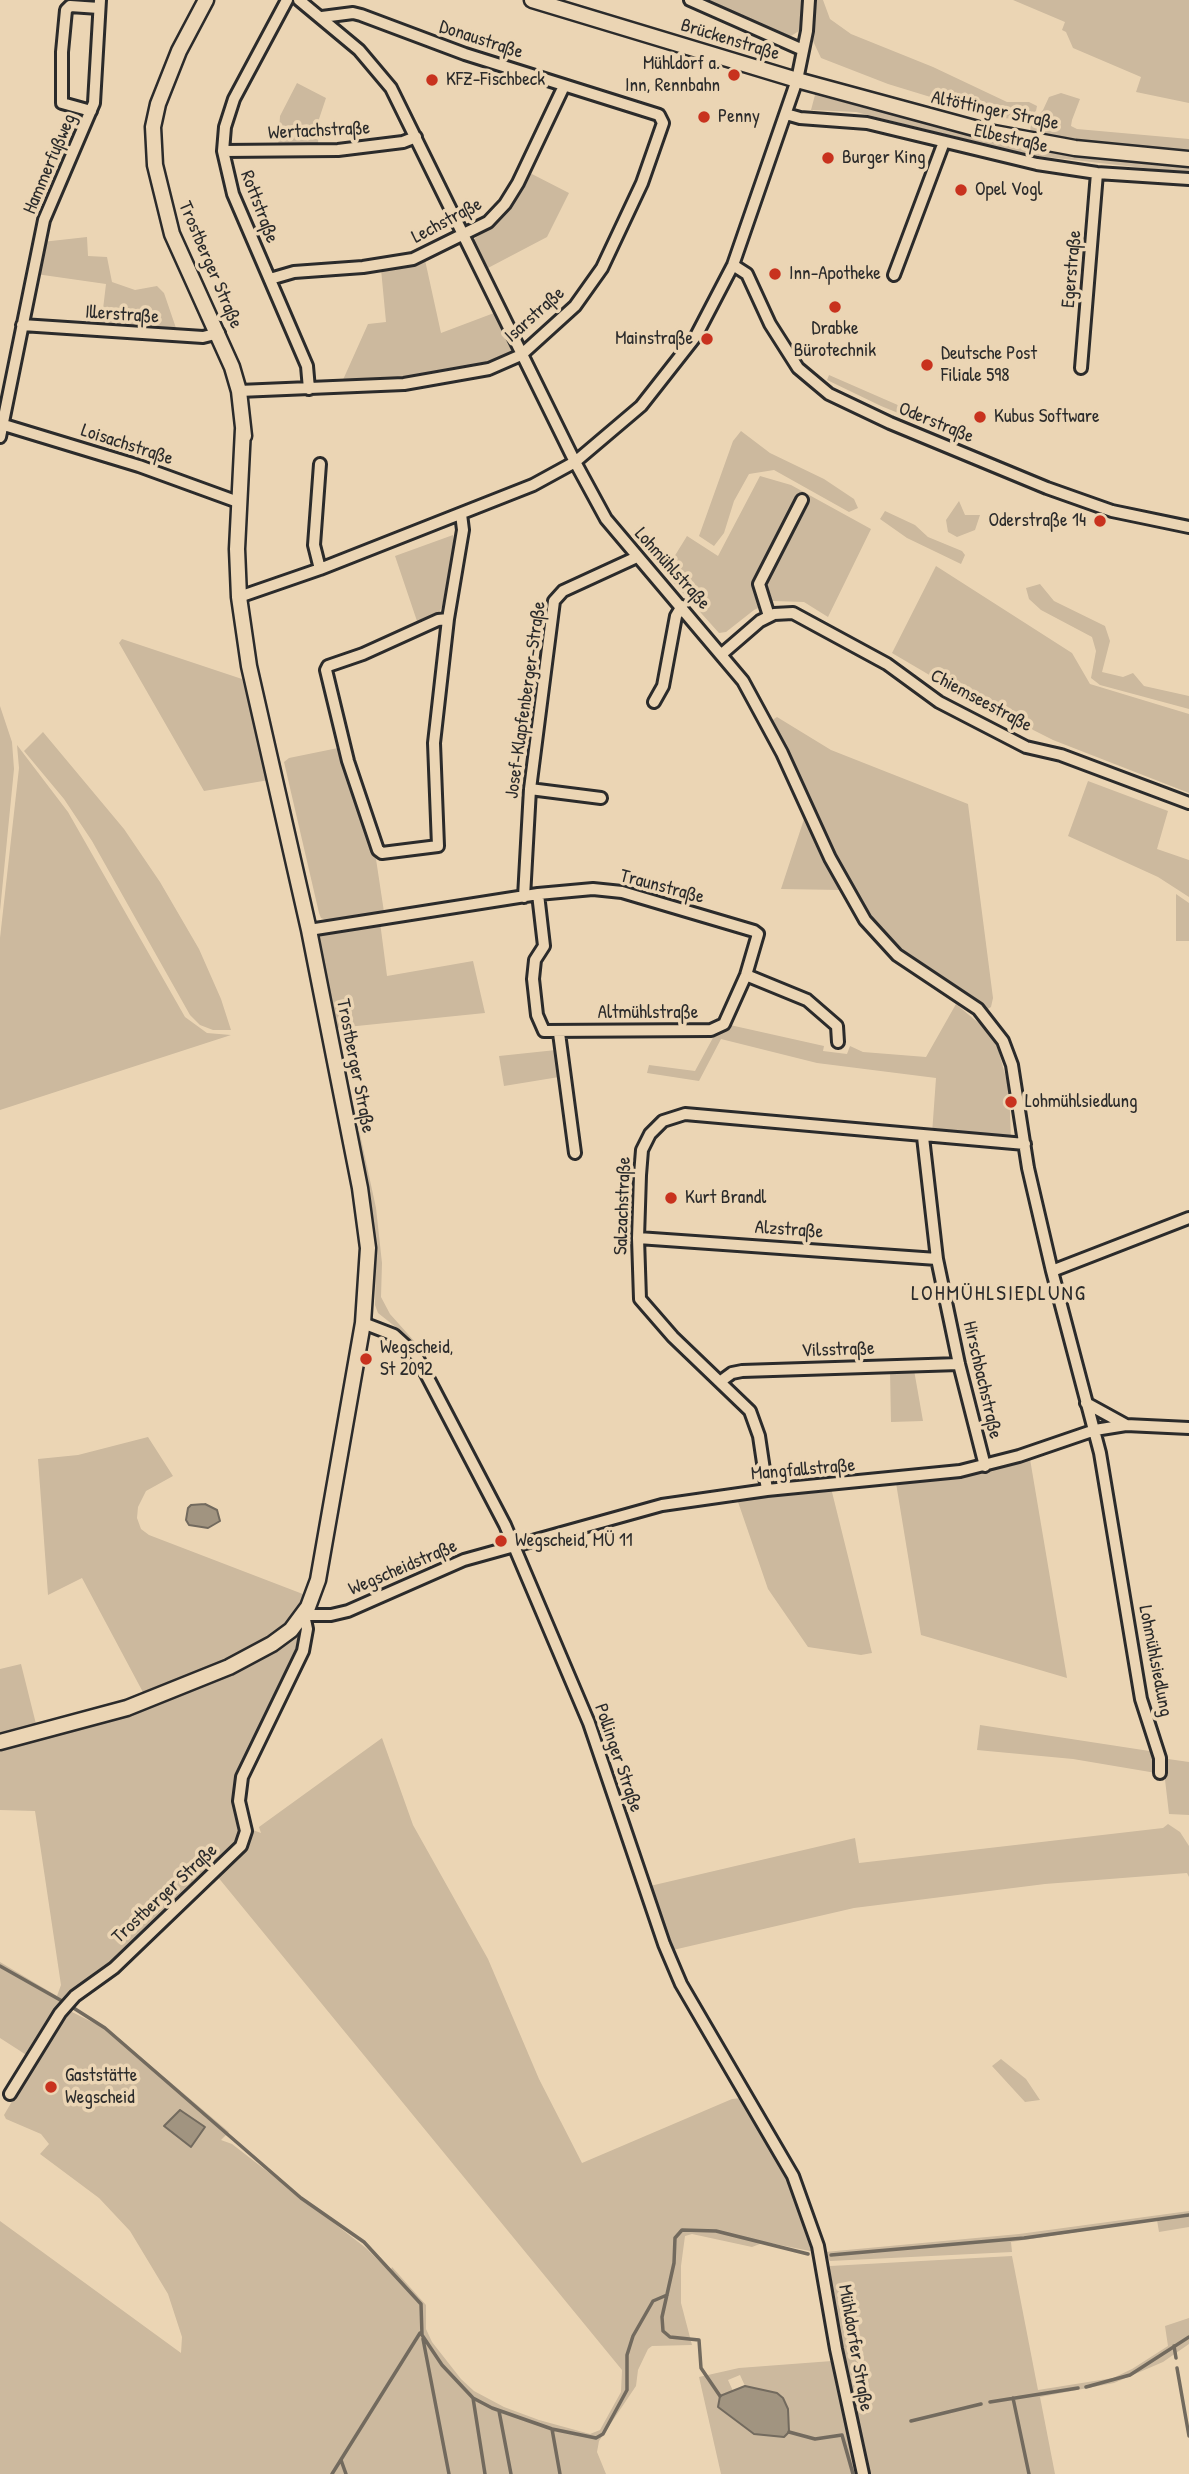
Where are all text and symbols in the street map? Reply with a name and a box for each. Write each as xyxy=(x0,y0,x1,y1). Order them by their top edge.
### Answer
street label: Brückenstraße xyxy=(678,14,782,66)
street label: Donaustraße xyxy=(436,16,526,64)
place label: Mühldorf a. Inn, Rennbahn xyxy=(625,53,720,97)
marker: Mühldorf a. Inn, Rennbahn xyxy=(726,67,742,83)
place label: KFZ-Fischbeck xyxy=(446,69,545,91)
marker: KFZ-Fischbeck xyxy=(424,72,440,88)
street label: Altöttinger Straße xyxy=(929,86,1061,136)
place label: Penny xyxy=(718,106,760,128)
marker: Penny xyxy=(696,109,712,125)
street label: Hammerfußweg xyxy=(19,111,81,217)
street label: Wertachstraße xyxy=(267,117,371,145)
street label: Elbestraße xyxy=(972,119,1050,159)
place label: Burger King xyxy=(842,147,925,169)
marker: Burger King xyxy=(820,150,836,166)
street label: Rottstraße xyxy=(235,168,283,246)
place label: Opel Vogl xyxy=(975,179,1043,201)
marker: Opel Vogl xyxy=(953,182,969,198)
street label: Lechstraße xyxy=(408,193,486,249)
street label: Trostberger Straße xyxy=(173,198,247,332)
street label: Egerstraße xyxy=(1057,229,1087,309)
place label: Inn-Apotheke xyxy=(789,263,881,285)
marker: Inn-Apotheke xyxy=(767,266,783,282)
street label: Isarstraße xyxy=(500,282,570,348)
marker: Drabke Bürotechnik xyxy=(827,299,843,315)
street label: Illerstraße xyxy=(84,301,160,329)
place label: Drabke Bürotechnik xyxy=(794,318,876,362)
place label: Mainstraße xyxy=(615,328,693,350)
marker: Mainstraße xyxy=(699,331,715,347)
place label: Deutsche Post Filiale 598 xyxy=(941,343,1037,387)
marker: Deutsche Post Filiale 598 xyxy=(919,357,935,373)
street label: Oderstraße xyxy=(895,398,977,448)
place label: Kubus Software xyxy=(994,406,1100,428)
marker: Kubus Software xyxy=(972,409,988,425)
street label: Loisachstraße xyxy=(78,419,176,471)
place label: Oderstraße 14 xyxy=(989,510,1086,532)
marker: Oderstraße 14 xyxy=(1092,513,1108,529)
street label: Lohmühlstraße xyxy=(629,523,715,615)
street label: Josef-Klapfenberger-Straße xyxy=(501,600,551,800)
street label: Chiemseestraße xyxy=(926,665,1036,737)
street label: Traunstraße xyxy=(617,865,707,909)
street label: Trostberger Straße xyxy=(331,997,379,1135)
street label: Altmühlstraße xyxy=(598,1002,698,1024)
place label: Lohmühlsiedlung xyxy=(1025,1091,1137,1113)
marker: Lohmühlsiedlung xyxy=(1003,1094,1019,1110)
street label: Salzachstraße xyxy=(610,1156,636,1256)
place label: Kurt Brandl xyxy=(685,1187,766,1209)
marker: Kurt Brandl xyxy=(663,1190,679,1206)
street label: Alzstraße xyxy=(754,1216,824,1244)
district label: LOHMÜHLSIEDLUNG xyxy=(913,1281,1085,1307)
street label: Hirschbachstraße xyxy=(957,1319,1007,1441)
place label: Wegscheid, St 2092 xyxy=(380,1337,453,1381)
street label: Vilsstraße xyxy=(801,1337,875,1363)
marker: Wegscheid, St 2092 xyxy=(358,1351,374,1367)
street label: Mangfallstraße xyxy=(750,1454,856,1486)
place label: Wegscheid, MÜ 11 xyxy=(515,1530,633,1552)
marker: Wegscheid, MÜ 11 xyxy=(493,1533,509,1549)
street label: Wegscheidstraße xyxy=(345,1535,461,1601)
street label: Lohmühlsiedlung xyxy=(1133,1604,1177,1718)
street label: Pollinger Straße xyxy=(589,1701,647,1815)
street label: Trostberger Straße xyxy=(108,1839,222,1949)
place label: Gaststätte Wegscheid xyxy=(65,2065,137,2109)
marker: Gaststätte Wegscheid xyxy=(43,2079,59,2095)
street label: Mühldorfer Straße xyxy=(833,2283,877,2413)

